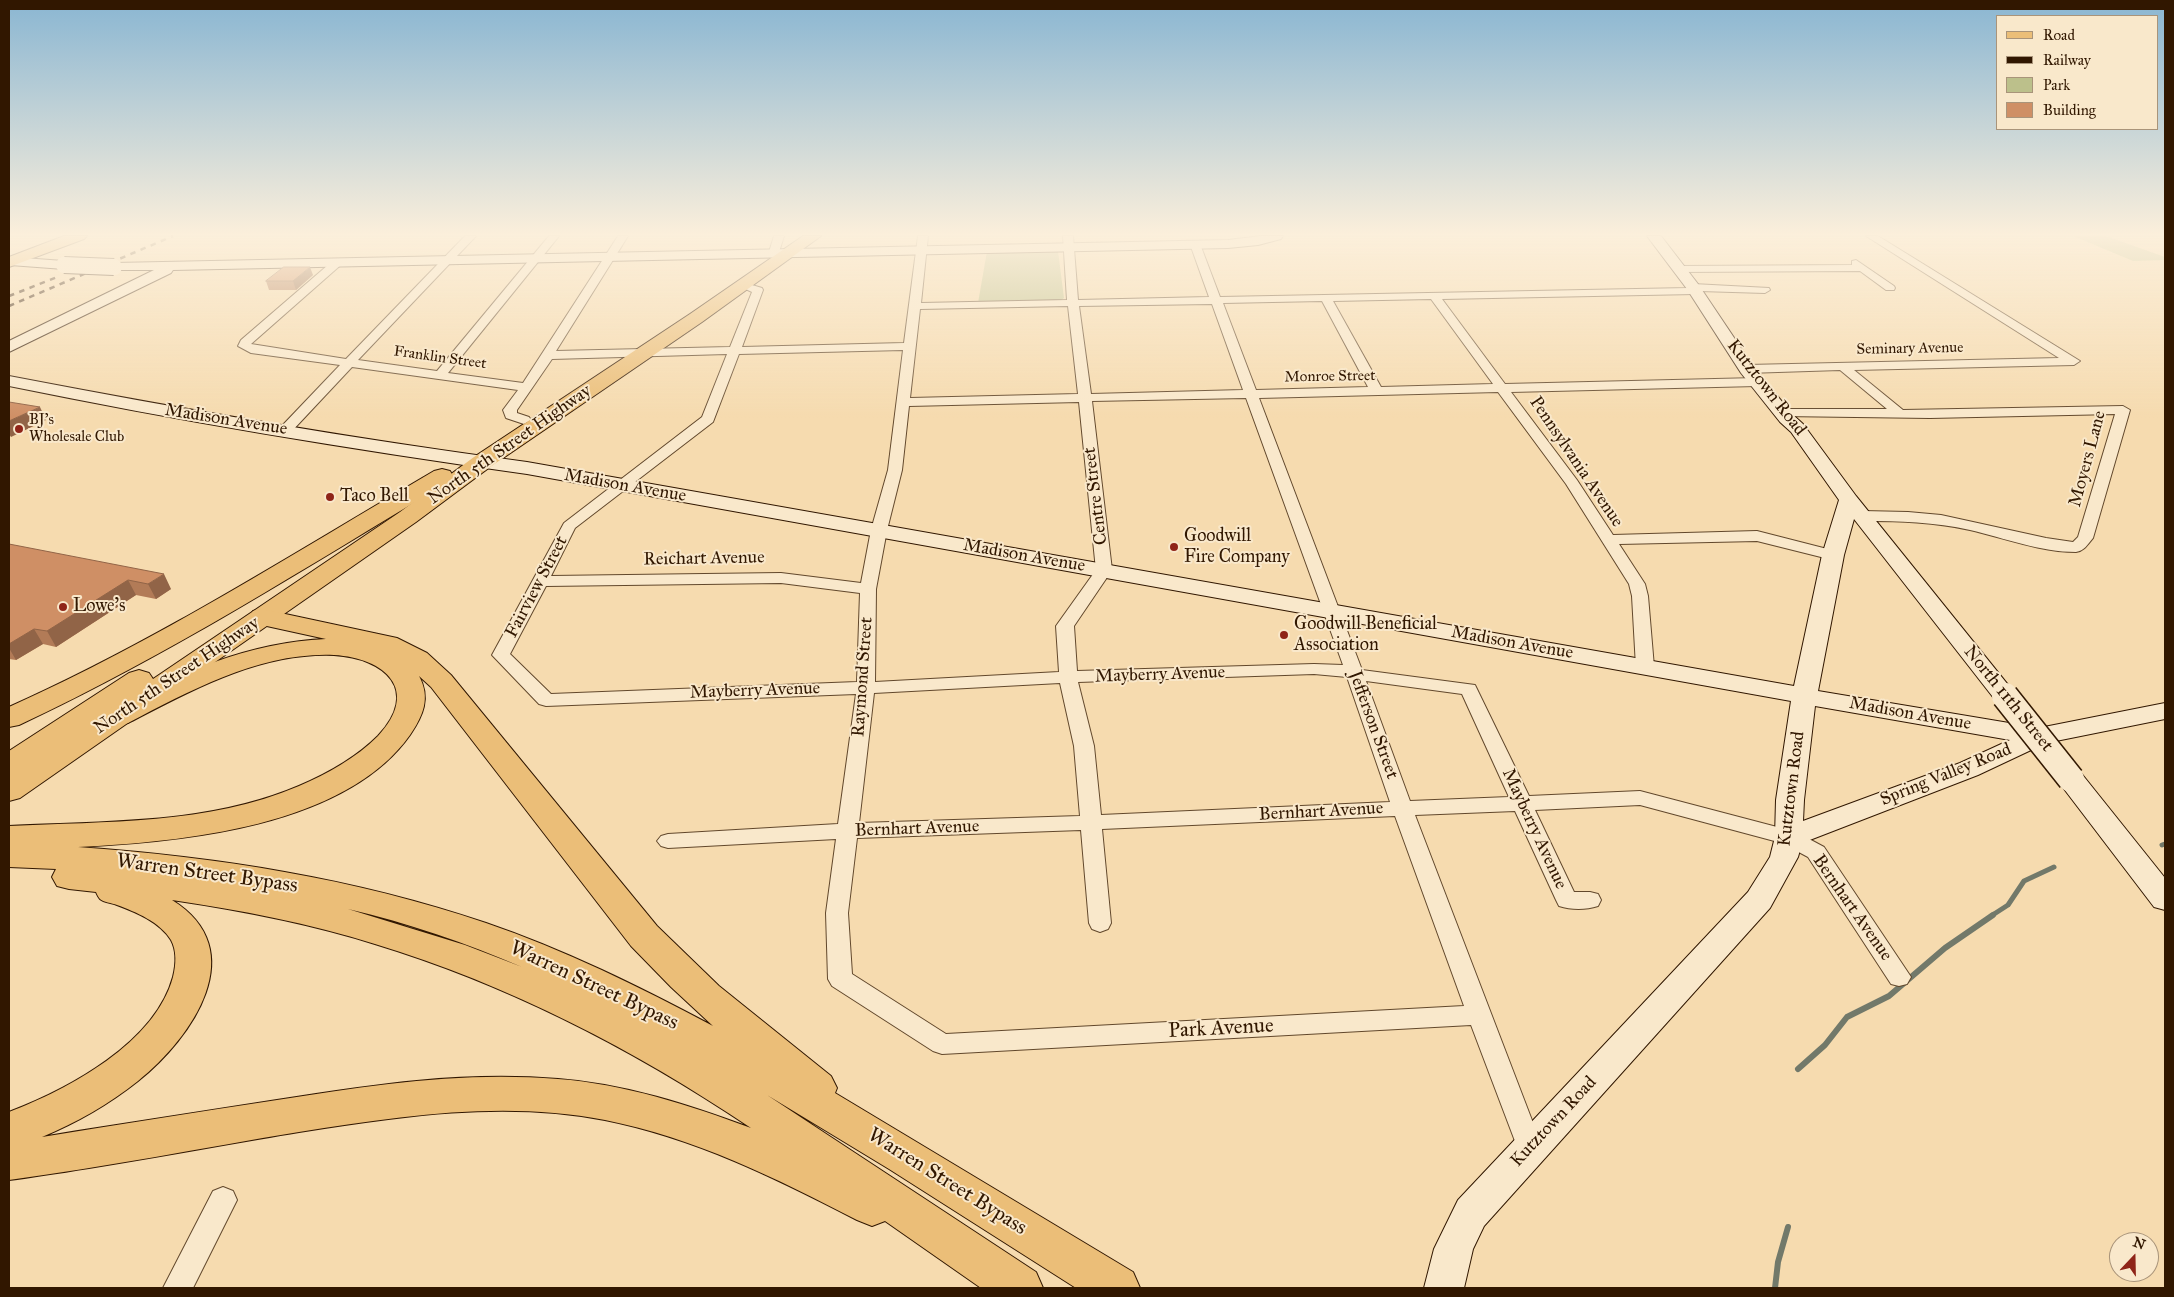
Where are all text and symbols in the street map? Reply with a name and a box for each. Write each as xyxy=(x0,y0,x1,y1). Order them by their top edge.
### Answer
legend xyxy=(1996,15,2159,130)
text: Road xyxy=(2043,26,2075,44)
text: Railway xyxy=(2043,51,2091,69)
text: Park xyxy=(2043,76,2070,94)
text: Building xyxy=(2043,101,2096,119)
street label: Kutztown Road xyxy=(1722,336,1810,440)
street label: Seminary Avenue xyxy=(1856,339,1964,359)
street label: Franklin Street xyxy=(393,343,487,373)
street label: Monroe Street xyxy=(1284,367,1376,387)
street label: North 5th Street Highway xyxy=(424,380,596,510)
street label: Pennsylvania Avenue xyxy=(1524,393,1628,531)
street label: Madison Avenue xyxy=(163,400,289,440)
street label: Moyers Lane xyxy=(2065,409,2111,509)
place label: BJ's Wholesale Club xyxy=(29,411,124,446)
marker: BJ's Wholesale Club xyxy=(13,423,25,435)
street label: Centre Street xyxy=(1079,446,1113,546)
street label: Madison Avenue xyxy=(562,465,688,507)
place label: Taco Bell xyxy=(340,486,409,508)
marker: Taco Bell xyxy=(324,491,336,503)
place label: Goodwill Fire Company xyxy=(1184,526,1290,568)
street label: Fairview Street xyxy=(501,532,573,642)
street label: Madison Avenue xyxy=(961,535,1087,577)
marker: Goodwill Fire Company xyxy=(1168,541,1180,553)
street label: Reichart Avenue xyxy=(643,547,765,571)
place label: Lowe's xyxy=(73,596,125,618)
marker: Lowe's xyxy=(57,601,69,613)
street label: North 5th Street Highway xyxy=(90,613,264,739)
place label: Goodwill Beneficial Association xyxy=(1294,614,1437,656)
street label: Raymond Street xyxy=(848,616,878,738)
street label: Madison Avenue xyxy=(1449,622,1575,664)
marker: Goodwill Beneficial Association xyxy=(1278,629,1290,641)
street label: North 11th Street xyxy=(1959,642,2057,756)
street label: Mayberry Avenue xyxy=(1094,662,1226,688)
street label: Jefferson Street xyxy=(1343,668,1403,782)
street label: Mayberry Avenue xyxy=(689,678,821,704)
street label: Madison Avenue xyxy=(1847,693,1973,735)
street label: Kutztown Road xyxy=(1774,730,1810,848)
street label: Spring Valley Road xyxy=(1877,739,2015,811)
street label: Mayberry Avenue xyxy=(1497,765,1571,893)
street label: Bernhart Avenue xyxy=(1258,798,1384,826)
street label: Bernhart Avenue xyxy=(854,816,980,842)
street label: Warren Street Bypass xyxy=(115,849,299,899)
street label: Bernhart Avenue xyxy=(1807,851,1897,965)
street label: Warren Street Bypass xyxy=(506,936,682,1036)
street label: Park Avenue xyxy=(1168,1014,1274,1044)
street label: Kutztown Road xyxy=(1507,1072,1601,1172)
street label: Warren Street Bypass xyxy=(863,1123,1031,1241)
north arrow xyxy=(2109,1232,2159,1282)
text: N xyxy=(2131,1233,2148,1254)

